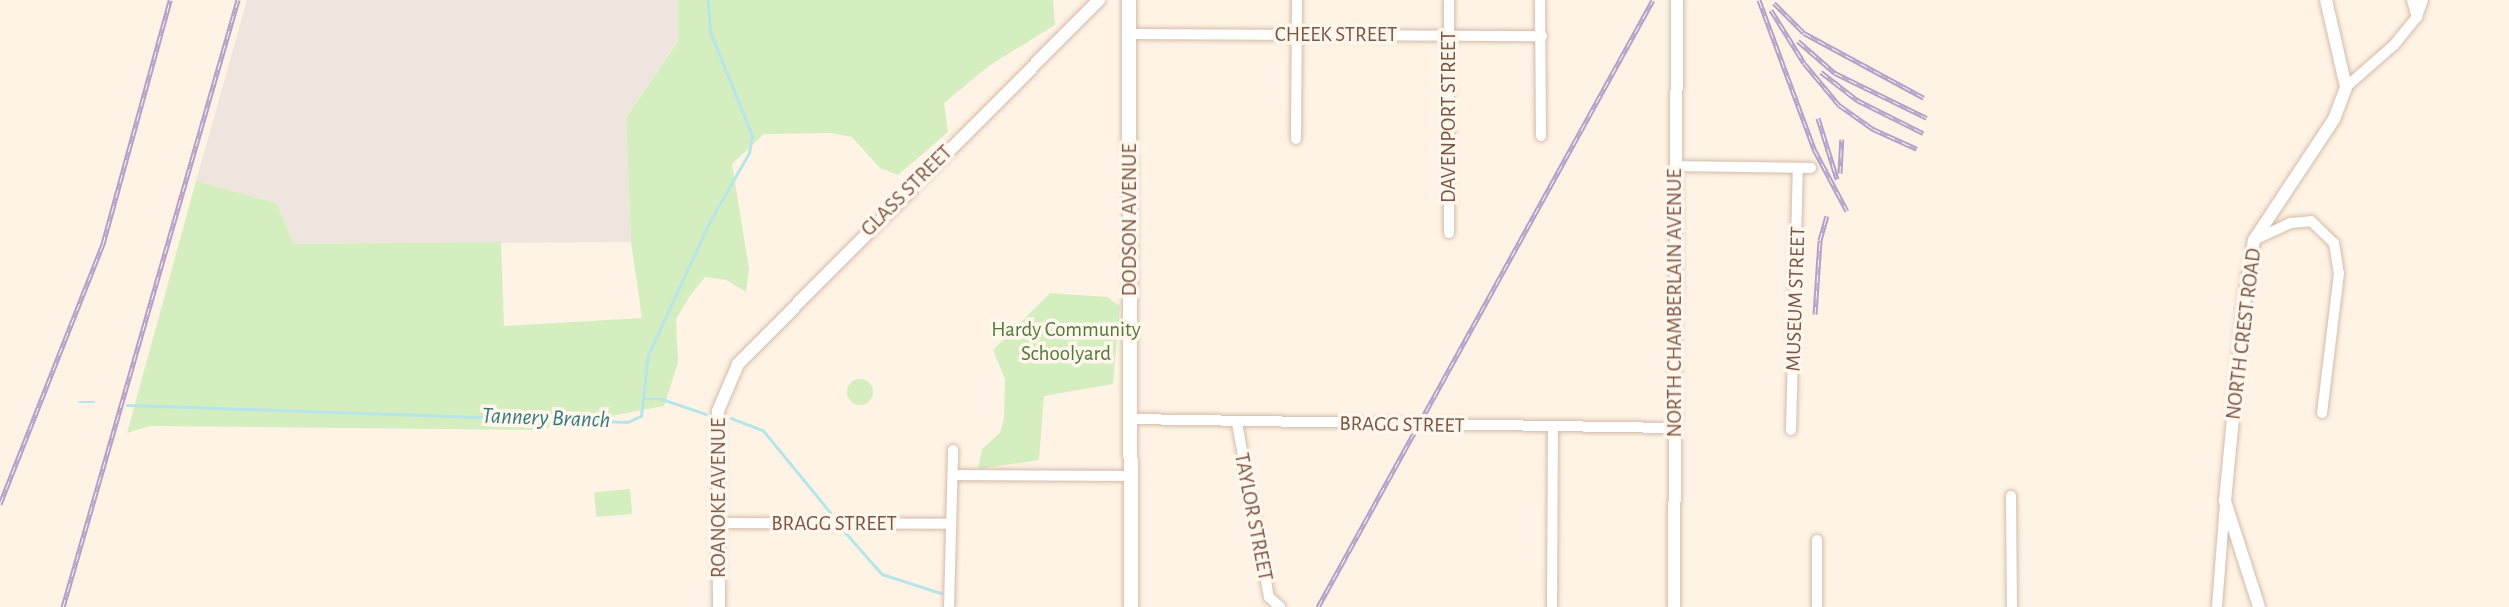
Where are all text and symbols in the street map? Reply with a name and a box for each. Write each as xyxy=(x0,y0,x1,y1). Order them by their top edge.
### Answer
street label: CHEEK STREET xyxy=(1275,22,1397,48)
street label: DAVENPORT STREET xyxy=(1436,31,1462,203)
street label: GLASS STREET xyxy=(856,140,958,242)
street label: DODSON AVENUE xyxy=(1117,144,1143,296)
street label: NORTH CHAMBERLAIN AVENUE xyxy=(1662,169,1688,437)
street label: MUSEUM STREET xyxy=(1781,226,1811,372)
street label: NORTH CREST ROAD xyxy=(2221,247,2267,421)
park label: Hardy Community Schoolyard xyxy=(991,317,1141,367)
water label: Tannery Branch xyxy=(481,403,611,435)
street label: BRAGG STREET xyxy=(1339,411,1465,439)
street label: ROANOKE AVENUE xyxy=(706,418,732,578)
street label: TAYLOR STREET xyxy=(1228,451,1278,583)
street label: BRAGG STREET xyxy=(771,511,897,537)

